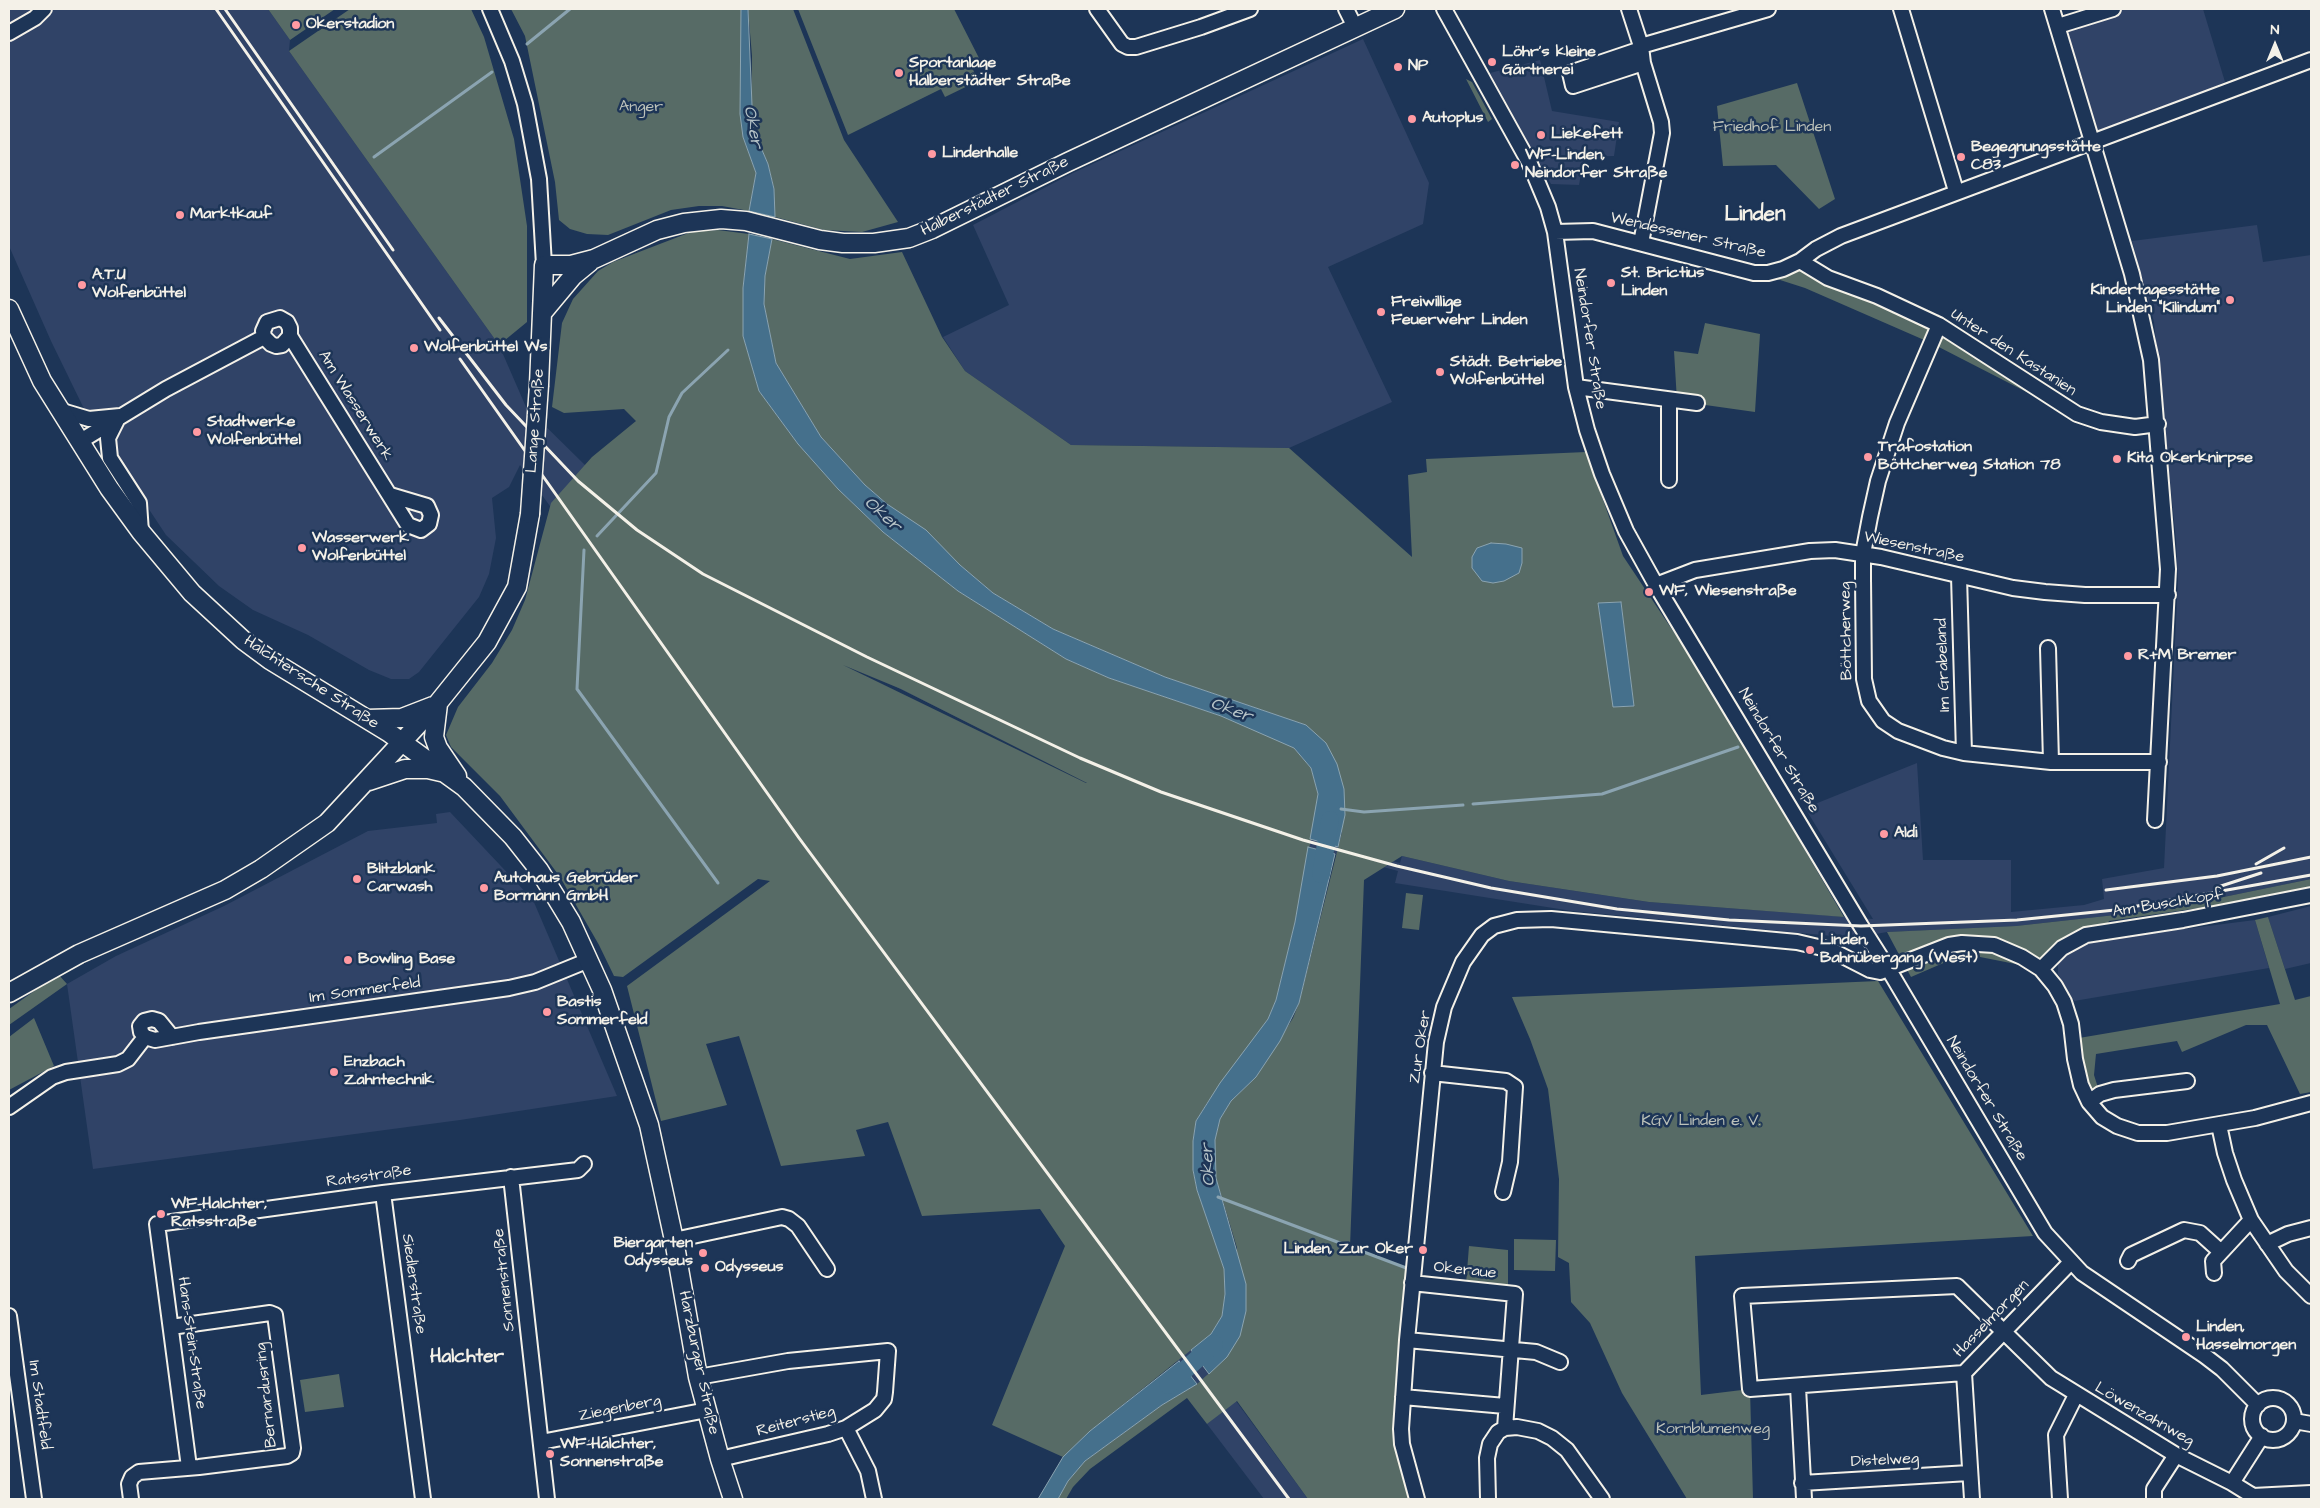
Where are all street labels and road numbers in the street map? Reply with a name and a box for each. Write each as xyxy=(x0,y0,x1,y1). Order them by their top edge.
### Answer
street label: Halberstädter Straße xyxy=(918,153,1072,241)
street label: Wendessener Straße xyxy=(1608,209,1768,263)
street label: Neindorfer Straße xyxy=(1568,267,1610,411)
street label: Unter den Kastanien xyxy=(1946,305,2080,401)
street label: Am Wasserwerk xyxy=(313,347,397,465)
street label: Lange Straße xyxy=(523,368,549,474)
street label: Wiesenstraße xyxy=(1862,528,1966,568)
street label: Böttcherweg xyxy=(1837,581,1857,681)
street label: Im Grabeland xyxy=(1933,618,1955,712)
street label: Halchtersche Straße xyxy=(240,632,382,734)
street label: Neindorfer Straße xyxy=(1733,685,1823,817)
street label: Am Buschkopf xyxy=(2111,886,2225,922)
street label: Im Sommerfeld xyxy=(308,974,422,1008)
street label: Zur Oker xyxy=(1406,1009,1436,1085)
street label: Neindorfer Straße xyxy=(1941,1033,2031,1165)
street label: Ratsstraße xyxy=(325,1162,413,1192)
street label: Sonnenstraße xyxy=(490,1228,520,1332)
street label: Siedlerstraße xyxy=(396,1233,430,1335)
street label: Okeraue xyxy=(1433,1258,1497,1284)
street label: Hans-Stein-Straße xyxy=(172,1276,210,1410)
street label: Hasselmorgen xyxy=(1950,1276,2034,1362)
street label: Harzburger Straße xyxy=(673,1289,723,1437)
street label: Bernardusring xyxy=(252,1341,282,1449)
street label: Im Stadtfeld xyxy=(23,1359,55,1451)
street label: Löwenzahnweg xyxy=(2091,1379,2197,1451)
street label: Ziegenberg xyxy=(577,1392,663,1426)
street label: Reiterstieg xyxy=(755,1402,837,1442)
street label: Distelweg xyxy=(1850,1450,1920,1472)

